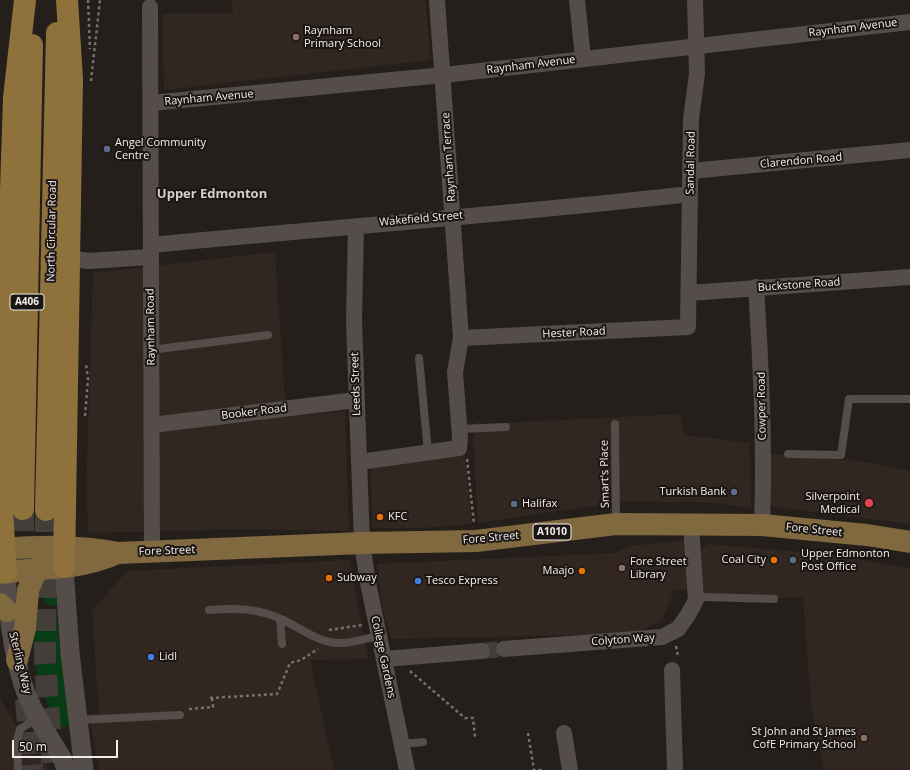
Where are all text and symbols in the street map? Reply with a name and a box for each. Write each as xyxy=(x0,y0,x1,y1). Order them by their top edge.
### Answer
street label: Raynham Avenue xyxy=(808,16,898,40)
place label: Raynham Primary School xyxy=(304,24,381,50)
marker: Raynham Primary School xyxy=(291,32,301,42)
street label: Raynham Avenue xyxy=(486,53,576,77)
street label: Raynham Avenue xyxy=(164,88,254,108)
street label: Raynham Terrace xyxy=(439,112,459,202)
street label: Sandal Road xyxy=(684,131,698,195)
place label: Angel Community Centre xyxy=(115,136,206,162)
marker: Angel Community Centre xyxy=(102,144,112,154)
street label: Clarendon Road xyxy=(759,151,843,171)
street label: North Circular Road xyxy=(45,180,59,282)
district label: Upper Edmonton xyxy=(157,186,267,202)
street label: Wakefield Street xyxy=(379,209,463,229)
street label: Buckstone Road xyxy=(757,276,841,294)
street label: Raynham Road xyxy=(144,288,158,366)
road number: A406 xyxy=(10,294,44,310)
street label: Hester Road xyxy=(542,325,606,341)
street label: Leeds Street xyxy=(348,352,364,416)
street label: Cowper Road xyxy=(755,372,769,440)
street label: Booker Road xyxy=(220,401,288,423)
street label: Smart's Place xyxy=(598,440,612,508)
place label: Turkish Bank xyxy=(660,485,726,499)
marker: Turkish Bank xyxy=(729,487,739,497)
place label: Silverpoint Medical xyxy=(805,490,860,516)
place label: Halifax xyxy=(522,497,557,511)
marker: Silverpoint Medical xyxy=(863,497,875,509)
marker: Halifax xyxy=(509,499,519,509)
place label: KFC xyxy=(388,510,407,524)
marker: KFC xyxy=(375,512,385,522)
street label: Fore Street xyxy=(785,520,843,540)
road number: A1010 xyxy=(533,524,571,540)
street label: Fore Street xyxy=(462,529,520,547)
street label: Fore Street xyxy=(139,543,195,559)
place label: Upper Edmonton Post Office xyxy=(801,547,890,573)
place label: Coal City xyxy=(722,553,766,567)
place label: Fore Street Library xyxy=(630,555,687,581)
marker: Coal City xyxy=(769,555,779,565)
marker: Upper Edmonton Post Office xyxy=(788,555,798,565)
marker: Fore Street Library xyxy=(617,563,627,573)
place label: Maajo xyxy=(542,564,574,578)
marker: Maajo xyxy=(577,566,587,576)
place label: Subway xyxy=(337,571,377,585)
marker: Subway xyxy=(324,573,334,583)
place label: Tesco Express xyxy=(426,574,498,588)
marker: Tesco Express xyxy=(413,576,423,586)
street label: College Gardens xyxy=(368,615,398,699)
street label: Sterling Way xyxy=(6,631,34,695)
street label: Colyton Way xyxy=(591,631,655,649)
place label: Lidl xyxy=(159,650,177,664)
marker: Lidl xyxy=(146,652,156,662)
place label: St John and St James CofE Primary School xyxy=(751,725,856,751)
scale bar xyxy=(14,732,120,758)
marker: St John and St James CofE Primary School xyxy=(859,733,869,743)
text: 50 m xyxy=(19,738,47,755)

